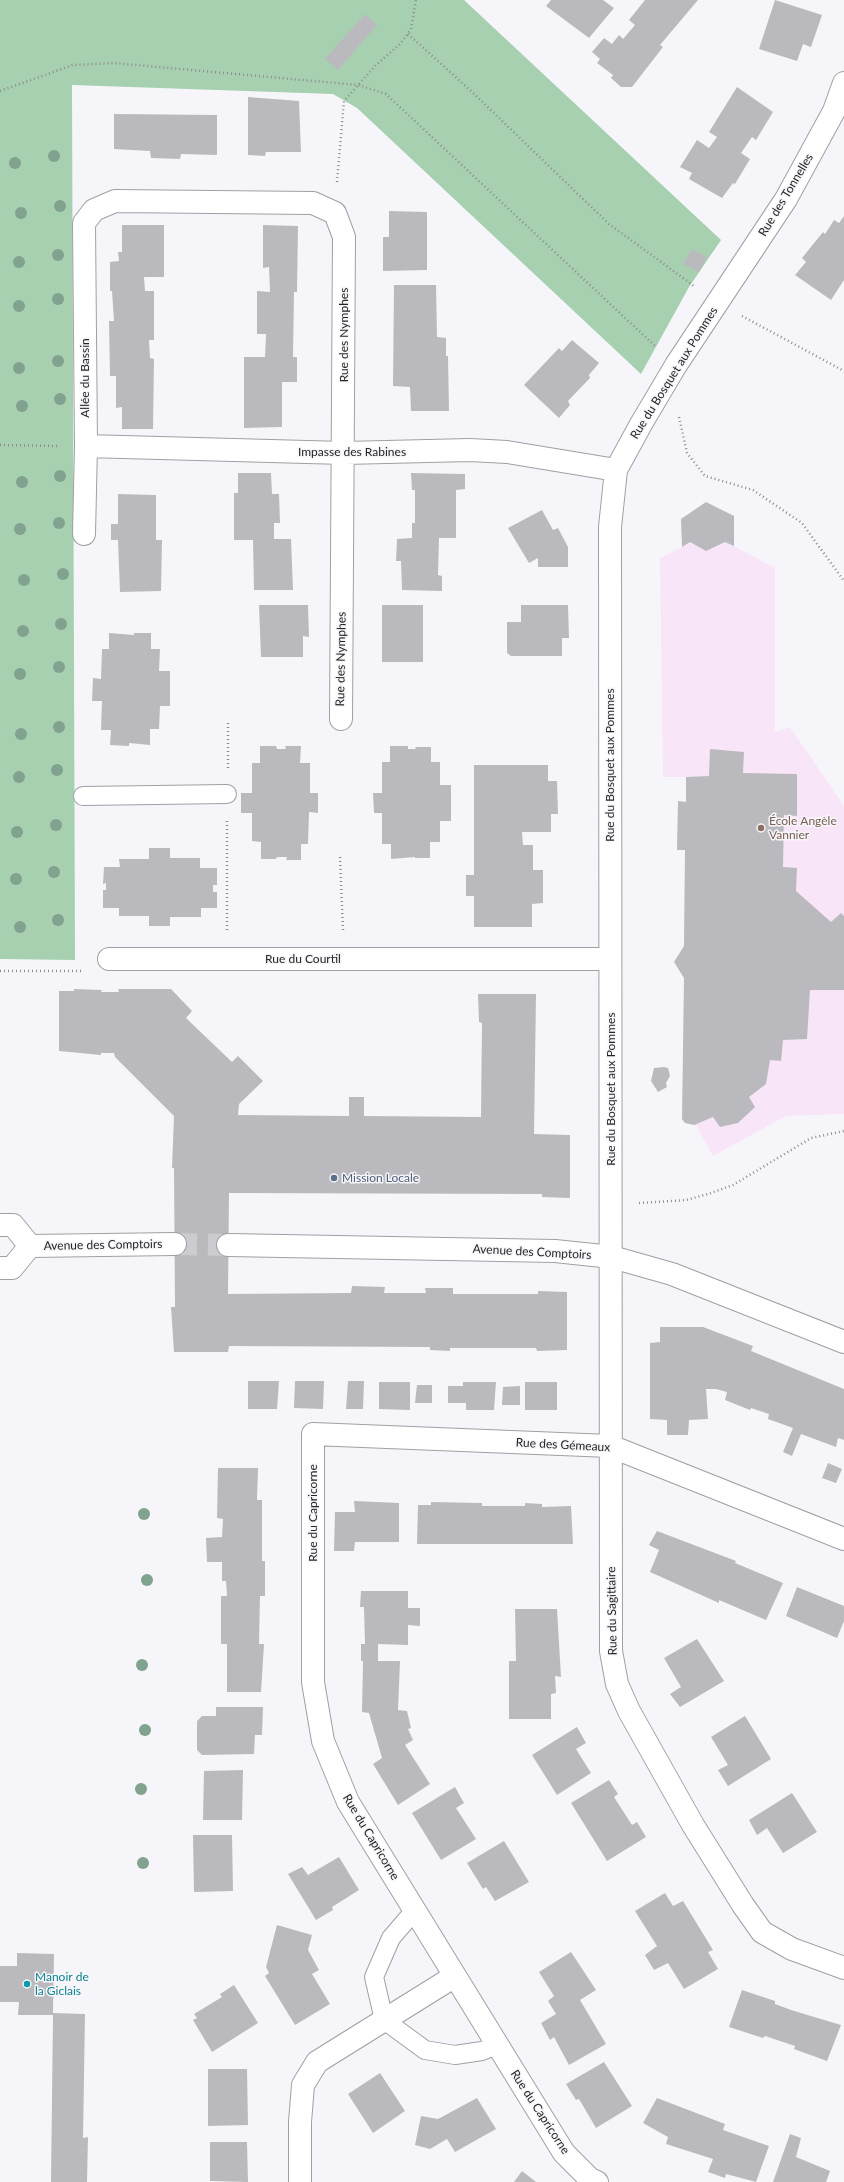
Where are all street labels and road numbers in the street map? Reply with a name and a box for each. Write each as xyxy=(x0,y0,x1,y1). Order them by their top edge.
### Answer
street label: Rue des Tonnelles xyxy=(756,151,816,239)
street label: Rue des Nymphes xyxy=(337,288,351,382)
street label: Rue du Bosquet aux Pommes xyxy=(627,304,721,442)
street label: Allée du Bassin xyxy=(78,338,92,418)
street label: Impasse des Rabines xyxy=(298,445,406,459)
street label: Rue des Nymphes xyxy=(333,612,349,706)
street label: Rue du Bosquet aux Pommes xyxy=(603,688,617,842)
street label: Rue du Courtil xyxy=(265,952,341,966)
street label: Rue du Bosquet aux Pommes xyxy=(604,1012,618,1166)
street label: Avenue des Comptoirs xyxy=(43,1237,163,1253)
street label: Avenue des Comptoirs xyxy=(472,1242,592,1262)
street label: Rue des Gémeaux xyxy=(515,1435,611,1455)
street label: Rue du Capricorne xyxy=(306,1464,320,1562)
street label: Rue du Sagittaire xyxy=(604,1566,620,1656)
street label: Rue du Capricorne xyxy=(340,1791,402,1883)
street label: Rue du Capricorne xyxy=(507,2067,573,2157)

